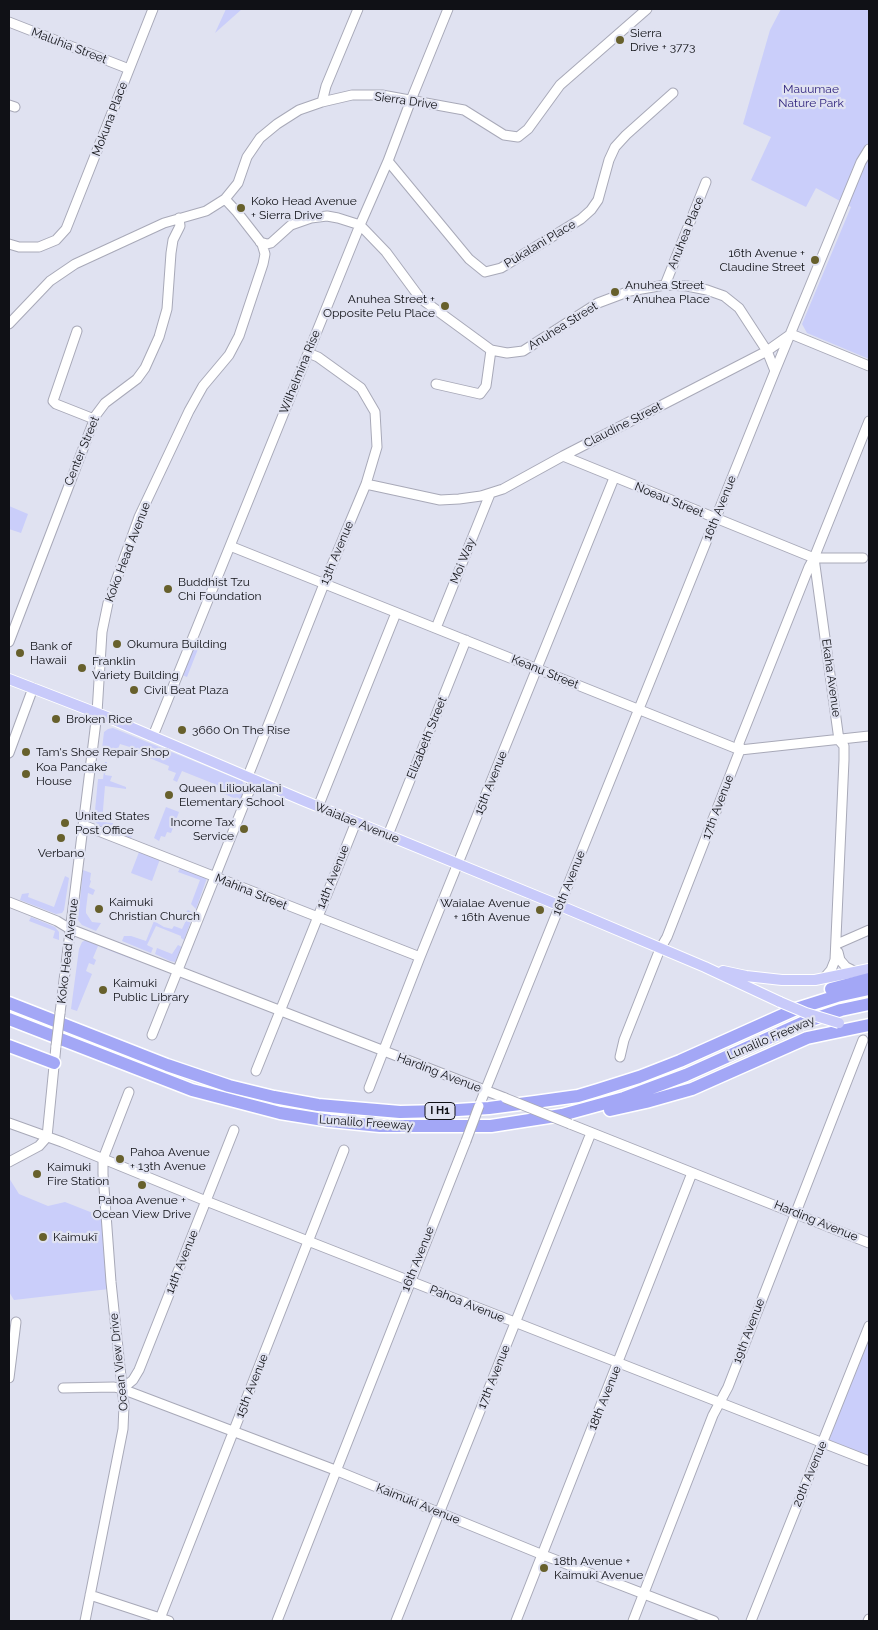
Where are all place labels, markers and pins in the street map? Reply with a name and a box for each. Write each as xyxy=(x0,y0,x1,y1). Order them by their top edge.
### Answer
place label: Sierra Drive + 3773 xyxy=(630,26,695,54)
marker: Sierra Drive + 3773 xyxy=(614,34,626,46)
place label: Koko Head Avenue + Sierra Drive xyxy=(251,194,357,222)
marker: Koko Head Avenue + Sierra Drive xyxy=(235,202,247,214)
place label: 16th Avenue + Claudine Street xyxy=(719,246,805,274)
marker: 16th Avenue + Claudine Street xyxy=(809,254,821,266)
place label: Anuhea Street + Anuhea Place xyxy=(625,278,710,306)
marker: Anuhea Street + Anuhea Place xyxy=(609,286,621,298)
place label: Anuhea Street + Opposite Pelu Place xyxy=(323,292,435,320)
marker: Anuhea Street + Opposite Pelu Place xyxy=(439,300,451,312)
place label: Buddhist Tzu Chi Foundation xyxy=(178,575,262,603)
marker: Buddhist Tzu Chi Foundation xyxy=(162,583,174,595)
place label: Okumura Building xyxy=(127,637,227,651)
marker: Okumura Building xyxy=(111,638,123,650)
place label: Bank of Hawaii xyxy=(30,639,72,667)
marker: Bank of Hawaii xyxy=(14,647,26,659)
place label: Franklin Variety Building xyxy=(92,654,179,682)
marker: Franklin Variety Building xyxy=(76,662,88,674)
place label: Civil Beat Plaza xyxy=(144,683,229,697)
marker: Civil Beat Plaza xyxy=(128,684,140,696)
place label: Broken Rice xyxy=(66,712,132,726)
marker: Broken Rice xyxy=(50,713,62,725)
place label: 3660 On The Rise xyxy=(192,723,290,737)
marker: 3660 On The Rise xyxy=(176,724,188,736)
place label: Tam's Shoe Repair Shop xyxy=(36,745,170,759)
marker: Tam's Shoe Repair Shop xyxy=(20,746,32,758)
place label: Koa Pancake House xyxy=(36,760,107,788)
marker: Koa Pancake House xyxy=(20,768,32,780)
place label: Queen Lilioukalani Elementary School xyxy=(179,781,284,809)
marker: Queen Lilioukalani Elementary School xyxy=(163,789,175,801)
place label: United States Post Office xyxy=(75,809,150,837)
place label: Income Tax Service xyxy=(171,815,234,843)
marker: United States Post Office xyxy=(59,817,71,829)
marker: Income Tax Service xyxy=(238,823,250,835)
marker: Verbano xyxy=(55,832,67,844)
place label: Verbano xyxy=(38,846,84,860)
place label: Kaimuki Christian Church xyxy=(109,895,200,923)
place label: Waialae Avenue + 16th Avenue xyxy=(440,896,530,924)
marker: Kaimuki Christian Church xyxy=(93,903,105,915)
marker: Waialae Avenue + 16th Avenue xyxy=(534,904,546,916)
place label: Kaimuki Public Library xyxy=(113,976,189,1004)
marker: Kaimuki Public Library xyxy=(97,984,109,996)
place label: Pahoa Avenue + 13th Avenue xyxy=(130,1145,210,1173)
marker: Pahoa Avenue + 13th Avenue xyxy=(114,1153,126,1165)
place label: Kaimuki Fire Station xyxy=(47,1160,109,1188)
marker: Kaimuki Fire Station xyxy=(31,1168,43,1180)
marker: Pahoa Avenue + Ocean View Drive xyxy=(136,1179,148,1191)
place label: Pahoa Avenue + Ocean View Drive xyxy=(93,1193,191,1221)
place label: Kaimukī xyxy=(53,1230,97,1244)
marker: Kaimukī xyxy=(37,1231,49,1243)
place label: 18th Avenue + Kaimuki Avenue xyxy=(554,1554,643,1582)
marker: 18th Avenue + Kaimuki Avenue xyxy=(538,1562,550,1574)

